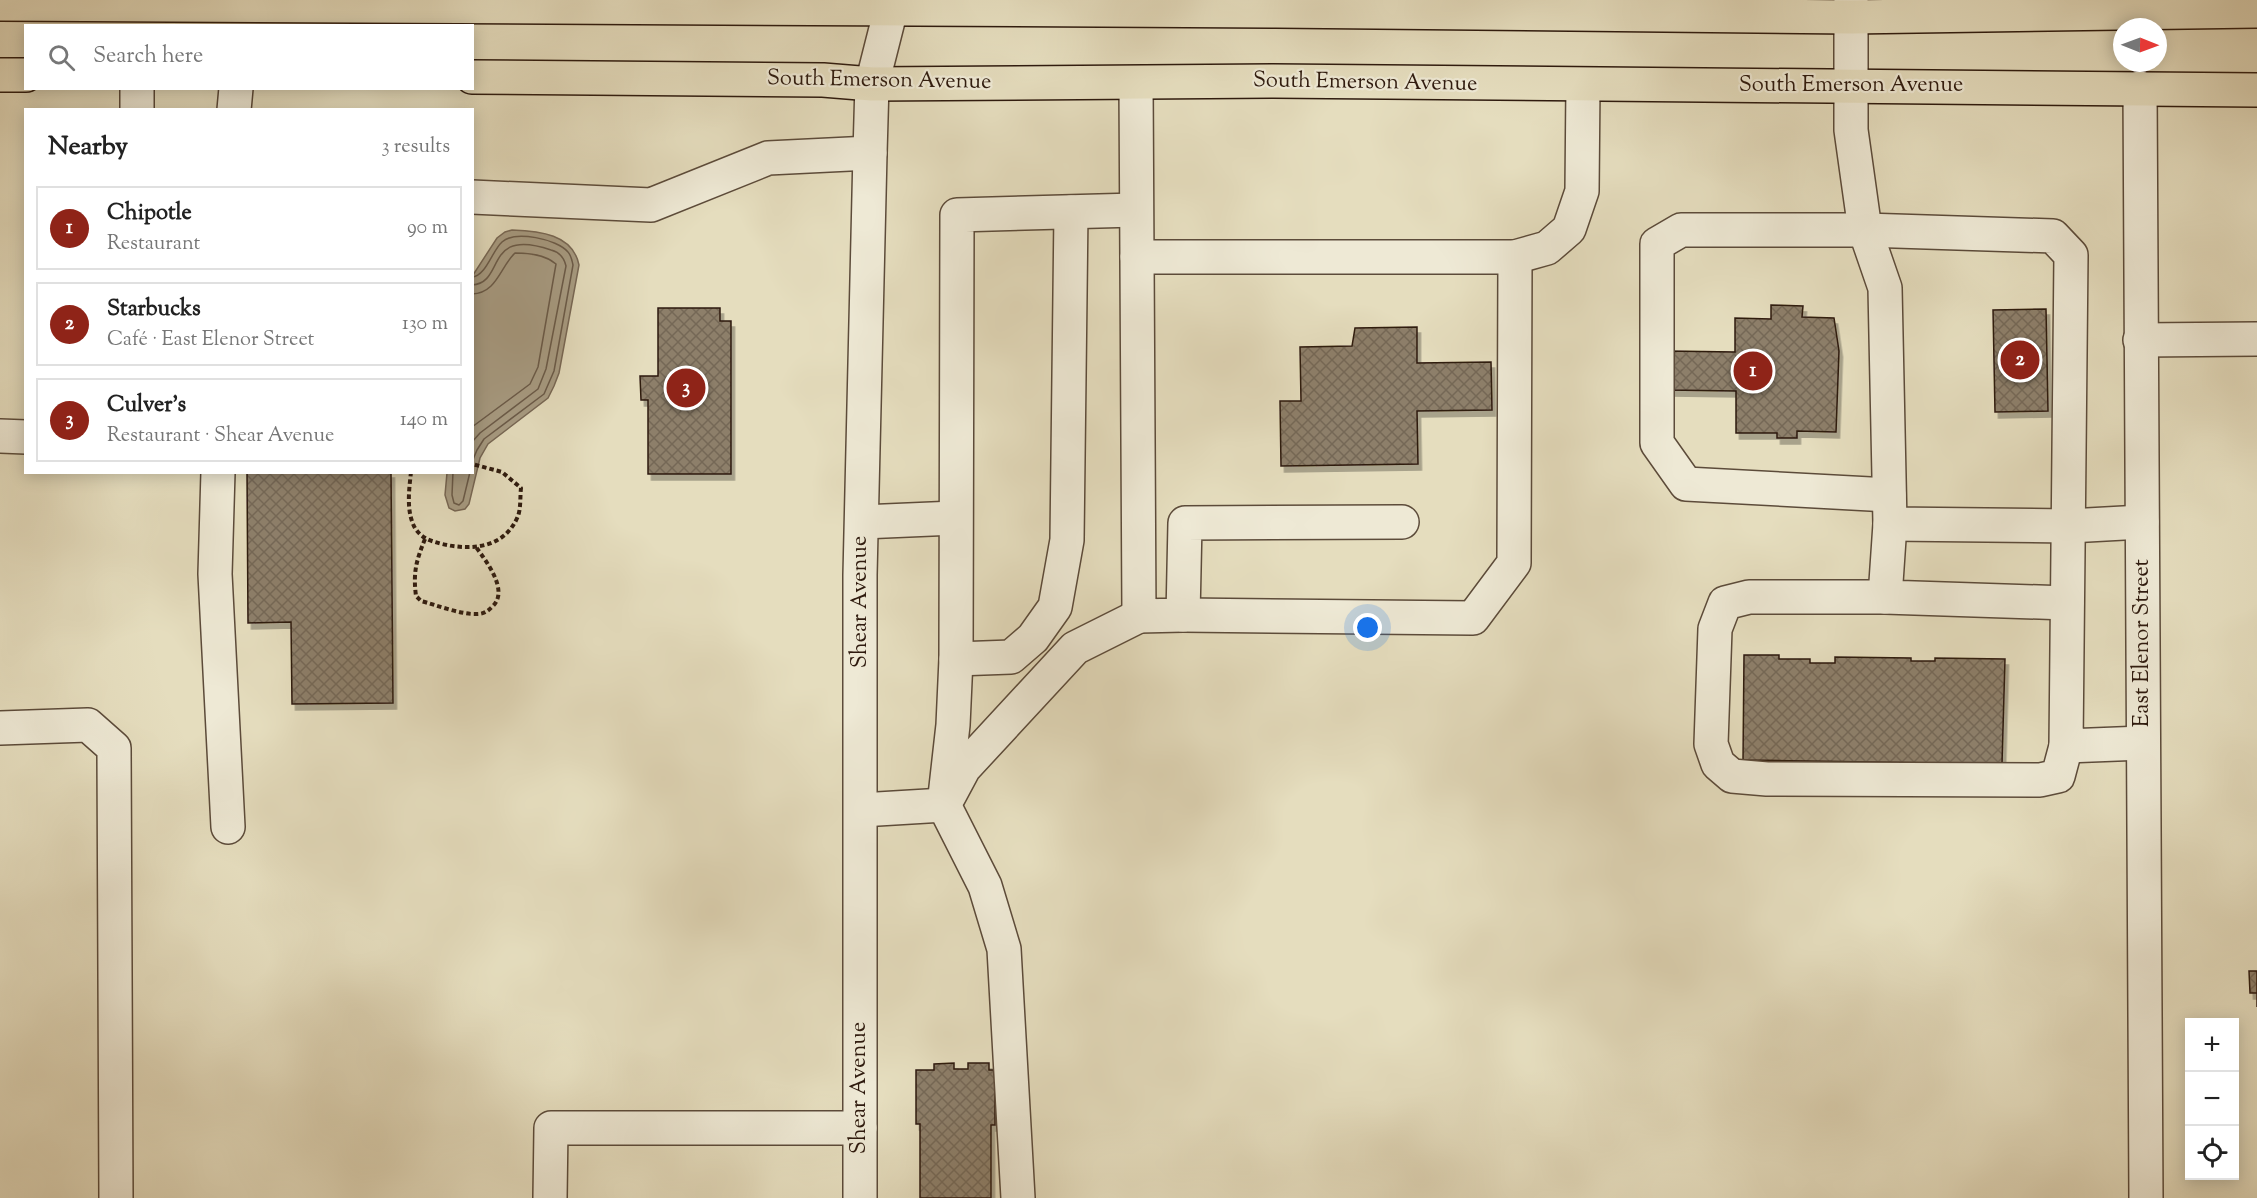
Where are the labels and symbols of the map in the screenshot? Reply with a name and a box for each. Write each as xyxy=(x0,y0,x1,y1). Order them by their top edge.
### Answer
north arrow xyxy=(2113,18,2167,72)
street label: South Emerson Avenue xyxy=(766,63,992,99)
street label: South Emerson Avenue xyxy=(1252,65,1478,101)
street label: South Emerson Avenue xyxy=(1739,70,1963,102)
pin: 2 xyxy=(2000,338,2040,382)
pin: 1 xyxy=(1734,348,1772,394)
pin: 3 xyxy=(666,366,706,410)
street label: Shear Avenue xyxy=(845,536,877,668)
street label: East Elenor Street xyxy=(2127,558,2159,727)
your location xyxy=(1353,613,1382,642)
street label: Shear Avenue xyxy=(844,1022,876,1154)

